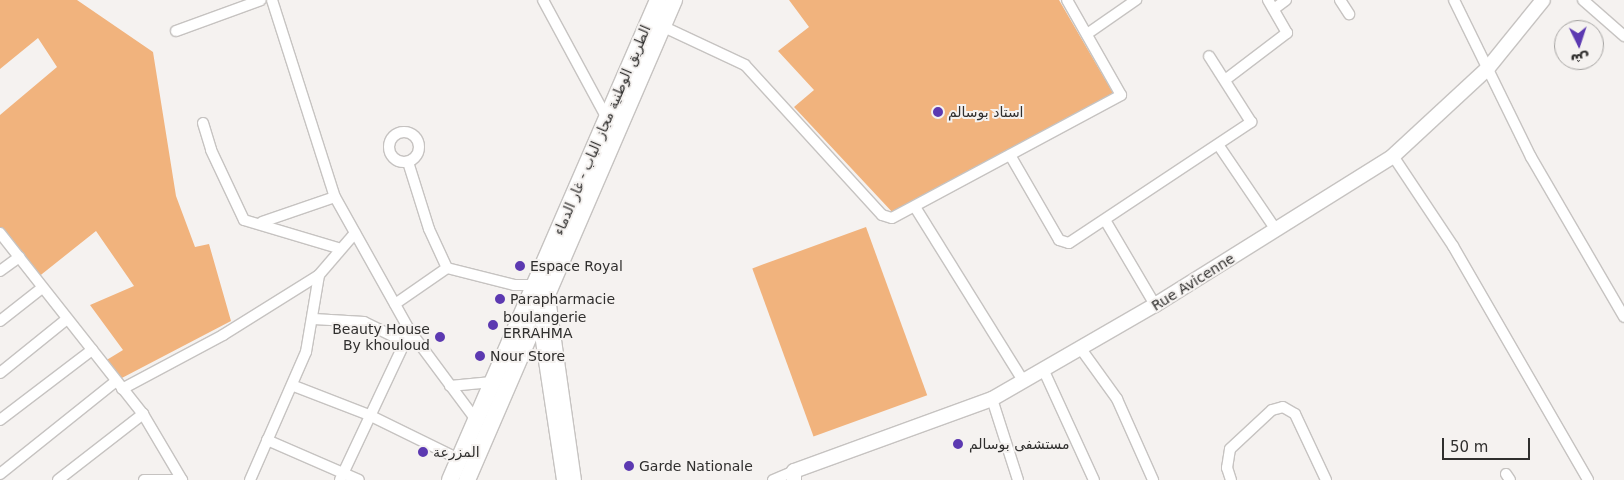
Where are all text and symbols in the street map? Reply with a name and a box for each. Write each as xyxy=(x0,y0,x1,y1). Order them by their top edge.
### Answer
north arrow xyxy=(1554,20,1604,70)
street label: الطريق الوطنية مجاز الباب - غار الدماء xyxy=(550,22,654,238)
text: ش xyxy=(1570,50,1590,68)
place label: استاد بوسالم xyxy=(948,104,1024,120)
marker: استاد بوسالم xyxy=(932,106,944,118)
street label: Rue Avicenne xyxy=(1148,250,1238,314)
place label: Espace Royal xyxy=(530,258,623,274)
marker: Espace Royal xyxy=(514,260,526,272)
place label: Parapharmacie xyxy=(510,291,615,307)
marker: Parapharmacie xyxy=(494,293,506,305)
place label: boulangerie ERRAHMA xyxy=(503,309,586,342)
marker: boulangerie ERRAHMA xyxy=(487,319,499,331)
place label: Beauty House By khouloud xyxy=(332,321,430,354)
marker: Beauty House By khouloud xyxy=(434,331,446,343)
place label: Nour Store xyxy=(490,348,565,364)
marker: Nour Store xyxy=(474,350,486,362)
scale bar xyxy=(1444,428,1532,460)
place label: مستشفى بوسالم xyxy=(969,436,1070,452)
marker: مستشفى بوسالم xyxy=(951,437,965,451)
text: 50 m xyxy=(1450,438,1488,456)
place label: المزرعة xyxy=(433,444,480,460)
marker: المزرعة xyxy=(417,446,429,458)
place label: Garde Nationale xyxy=(639,458,753,474)
marker: Garde Nationale xyxy=(623,460,635,472)

